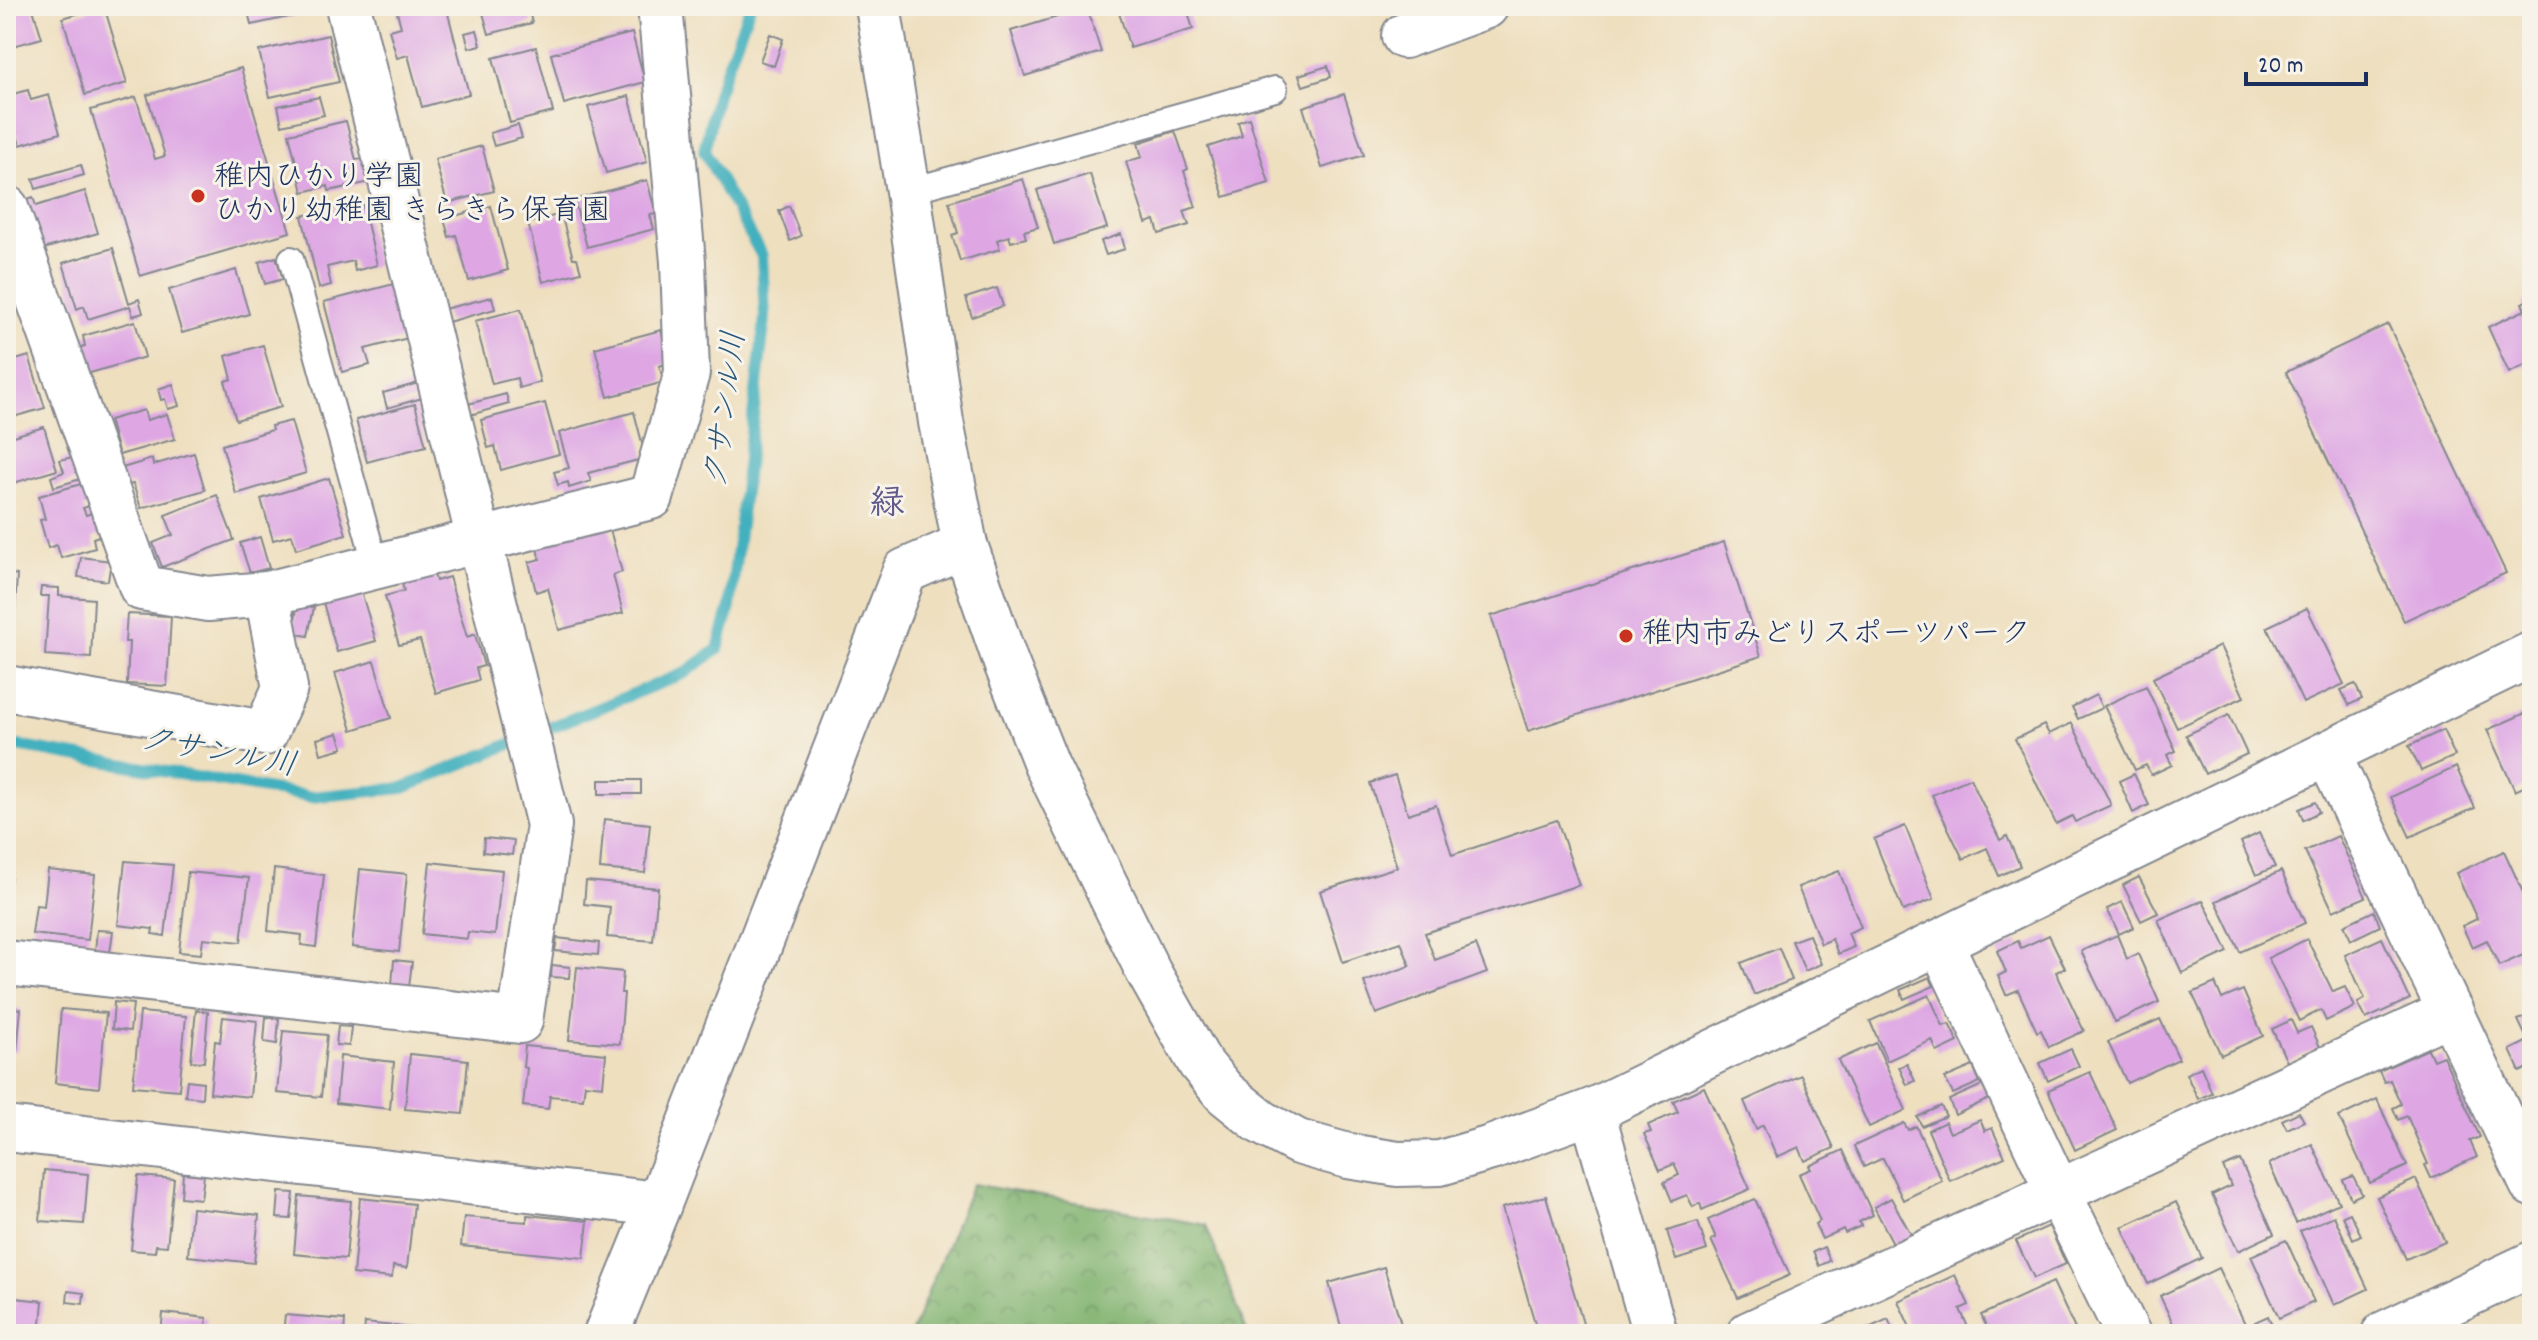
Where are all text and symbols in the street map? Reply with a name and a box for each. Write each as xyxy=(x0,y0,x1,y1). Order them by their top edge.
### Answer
scale bar xyxy=(2246,36,2366,86)
text: 20 m xyxy=(2258,50,2304,84)
place label: 稚内ひかり学園 ひかり幼稚園 きらきら保育園 xyxy=(214,158,611,235)
marker: 稚内ひかり学園 ひかり幼稚園 きらきら保育園 xyxy=(189,187,207,205)
water label: クサンル川 xyxy=(695,328,761,492)
district label: 緑 xyxy=(870,482,904,531)
place label: 稚内市みどりスポーツパーク xyxy=(1642,615,2031,658)
marker: 稚内市みどりスポーツパーク xyxy=(1617,627,1635,645)
water label: クサンル川 xyxy=(136,719,300,791)

